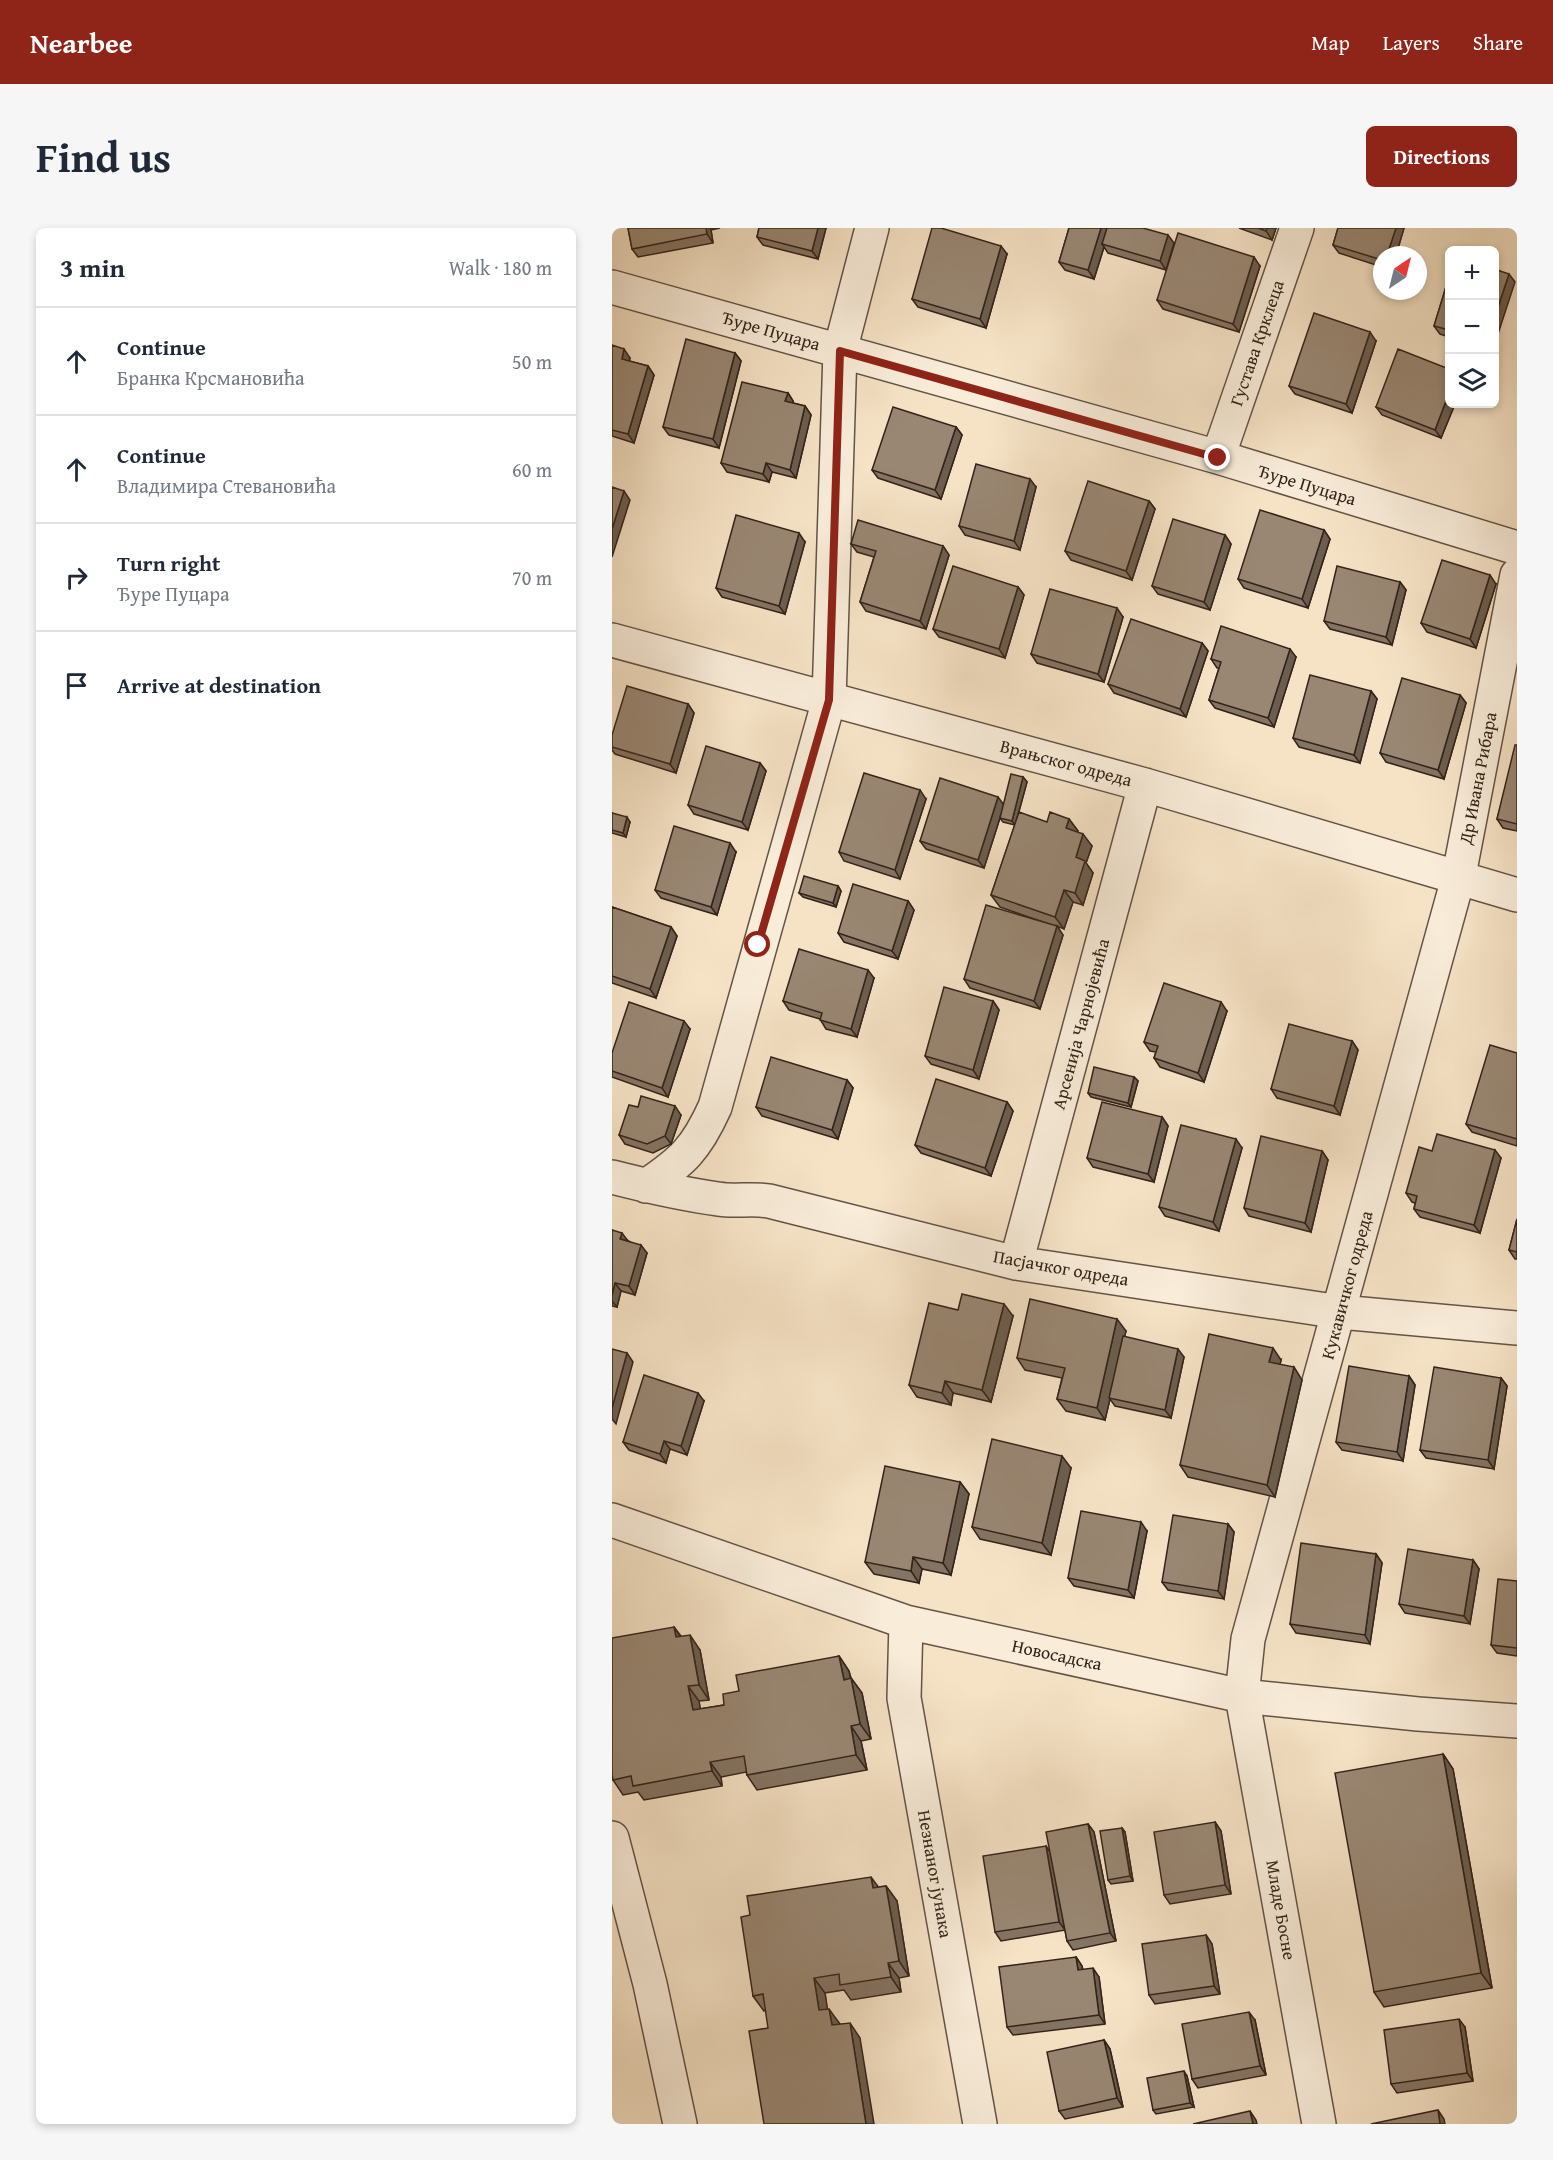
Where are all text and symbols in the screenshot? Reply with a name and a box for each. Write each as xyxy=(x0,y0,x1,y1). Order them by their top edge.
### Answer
text: Nearbee xyxy=(30,22,133,63)
text: Map xyxy=(1311,27,1350,58)
text: Layers xyxy=(1383,27,1440,58)
text: Share xyxy=(1473,27,1523,58)
text: Find us xyxy=(36,126,171,187)
button: Directions xyxy=(1366,126,1517,187)
north arrow xyxy=(1373,246,1427,300)
map controls xyxy=(1445,246,1499,408)
button: + xyxy=(1445,246,1499,300)
text: 3 min xyxy=(60,248,125,287)
text: Walk · 180 m xyxy=(449,253,552,282)
street label: Густава Крклеца xyxy=(1222,276,1291,410)
button: − xyxy=(1445,300,1499,354)
street label: Ђуре Пуцара xyxy=(719,304,824,358)
text: Continue xyxy=(117,331,206,363)
icon: ahead xyxy=(60,345,93,378)
text: 50 m xyxy=(512,347,552,376)
button: layers xyxy=(1445,354,1499,408)
text: Бранка Крсмановића xyxy=(117,363,305,392)
text: Continue xyxy=(117,439,206,471)
route end xyxy=(1204,444,1230,470)
icon: ahead xyxy=(60,453,93,486)
text: 60 m xyxy=(512,455,552,484)
street label: Ђуре Пуцара xyxy=(1255,457,1360,512)
text: Владимира Стевановића xyxy=(117,471,336,500)
text: Turn right xyxy=(117,547,220,579)
icon: right xyxy=(60,561,93,594)
text: 70 m xyxy=(512,563,552,592)
text: Ђуре Пуцара xyxy=(117,579,230,608)
icon: arrive xyxy=(60,669,93,702)
text: Arrive at destination xyxy=(117,669,321,701)
street label: Др Ивана Рибара xyxy=(1451,709,1504,847)
street label: Врањског одреда xyxy=(997,732,1136,793)
route start xyxy=(744,931,770,957)
street label: Арсенија Чарнојевића xyxy=(1045,935,1116,1112)
street label: Кукавичког одреда xyxy=(1314,1207,1379,1362)
street label: Пасјачког одреда xyxy=(991,1242,1131,1293)
street label: Новосадска xyxy=(1010,1632,1105,1677)
street label: Незнаног јунака xyxy=(911,1808,960,1940)
street label: Младе Босне xyxy=(1259,1858,1304,1962)

